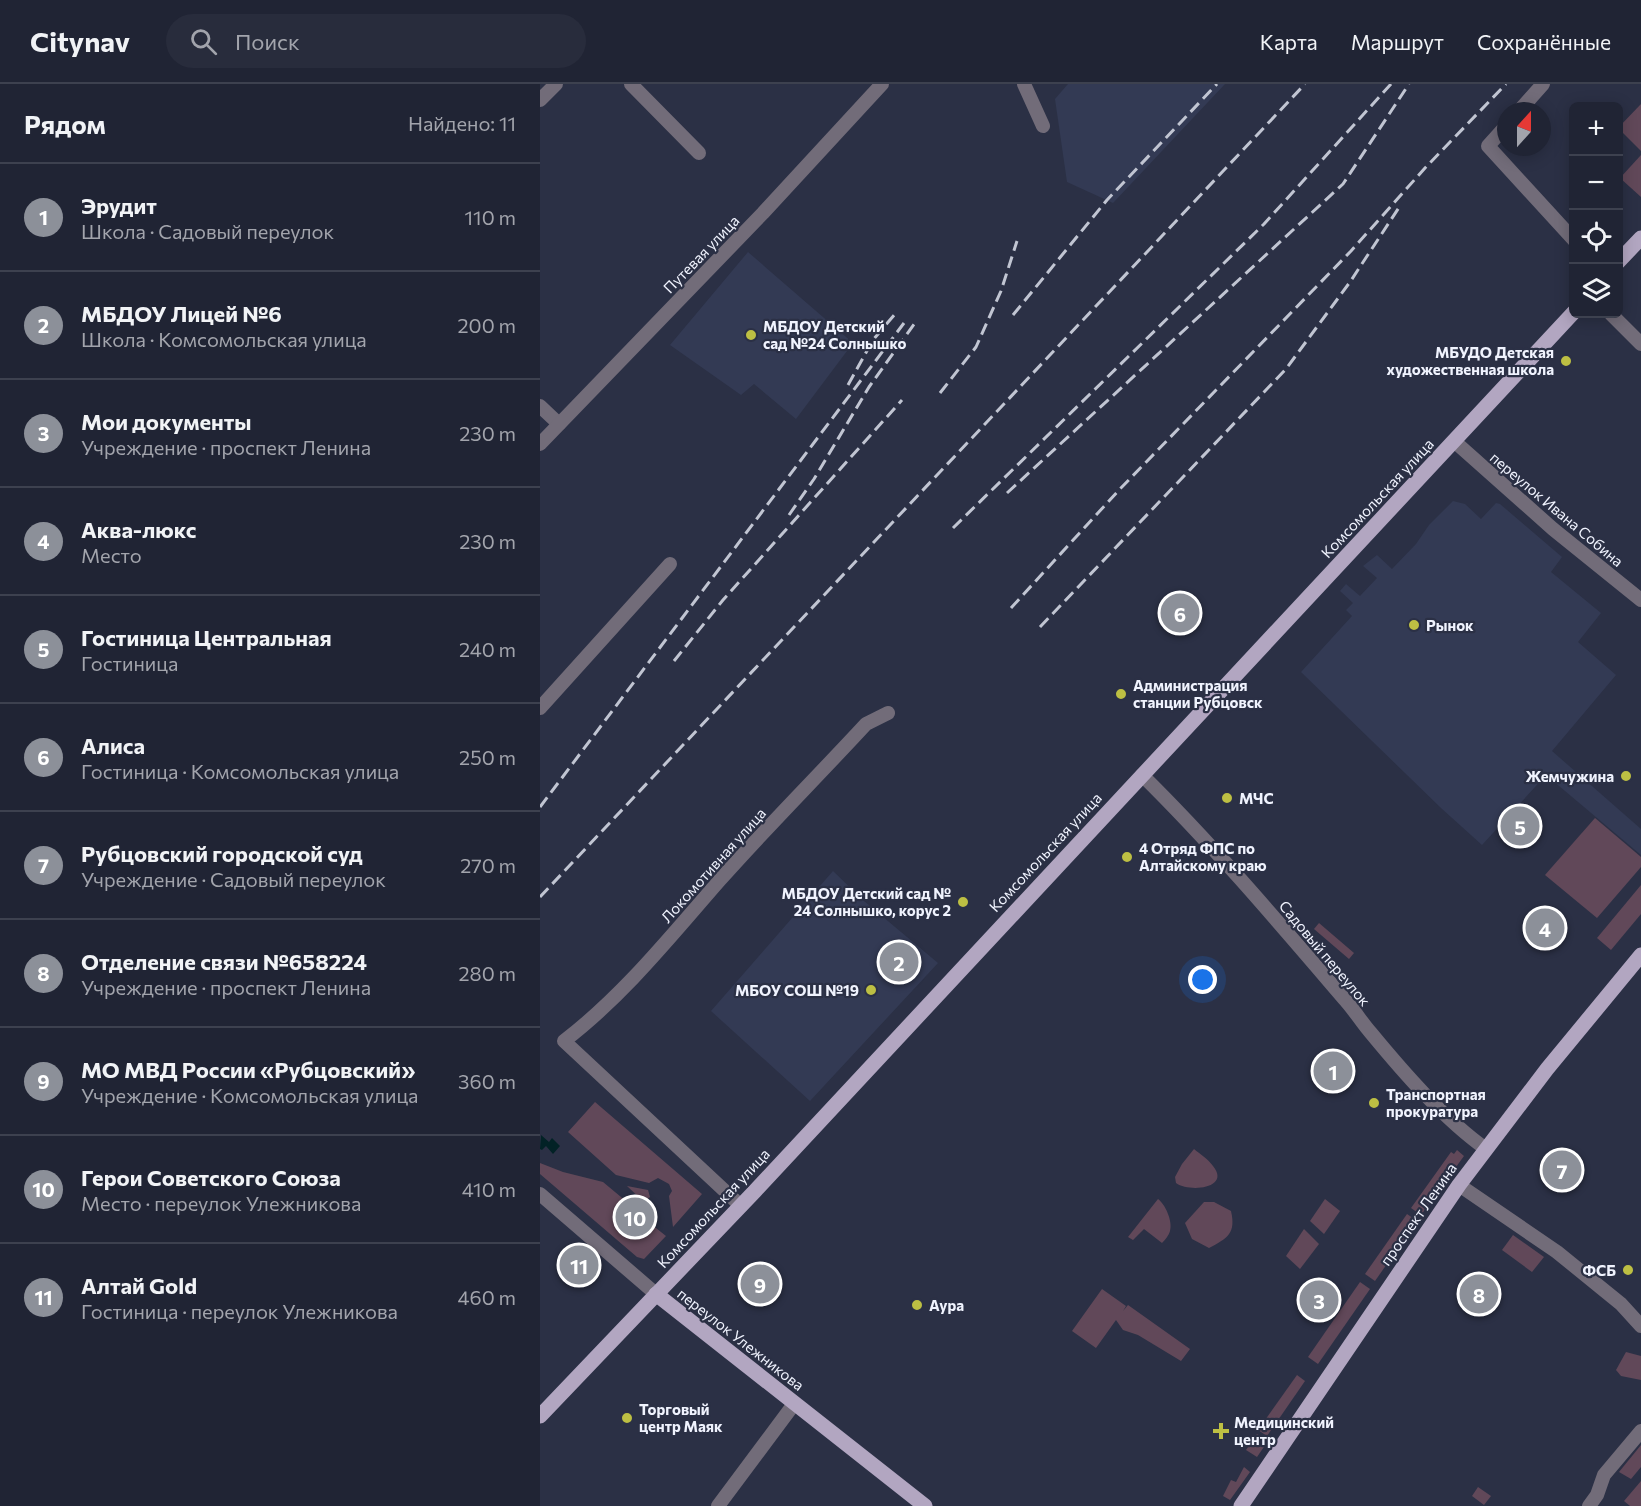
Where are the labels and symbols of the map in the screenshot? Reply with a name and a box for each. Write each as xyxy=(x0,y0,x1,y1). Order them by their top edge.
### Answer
north arrow xyxy=(1497,102,1551,156)
street label: Путевая улица xyxy=(659,211,743,297)
place label: МБДОУ Детский сад №24 Солнышко xyxy=(763,317,907,352)
marker: МБДОУ Детский сад №24 Солнышко xyxy=(744,328,758,342)
place label: МБУДО Детская художественная школа xyxy=(1387,343,1554,378)
marker: МБУДО Детская художественная школа xyxy=(1559,354,1573,368)
street label: Комсомольская улица xyxy=(1317,435,1437,561)
street label: переулок Ивана Собина xyxy=(1487,448,1627,570)
pin: 6 xyxy=(1160,590,1200,636)
place label: Рынок xyxy=(1426,616,1474,634)
marker: Рынок xyxy=(1407,618,1421,632)
place label: Администрация станции Рубцовск xyxy=(1133,676,1263,711)
marker: Администрация станции Рубцовск xyxy=(1114,687,1128,701)
place label: Жемчужина xyxy=(1525,767,1614,785)
marker: Жемчужина xyxy=(1619,769,1633,783)
street label: Комсомольская улица xyxy=(985,789,1105,915)
place label: МЧС xyxy=(1239,789,1274,807)
marker: МЧС xyxy=(1220,791,1234,805)
street label: Локомотивная улица xyxy=(657,804,769,926)
pin: 5 xyxy=(1500,804,1540,848)
place label: 4 Отряд ФПС по Алтайскому краю xyxy=(1139,839,1267,874)
marker: 4 Отряд ФПС по Алтайскому краю xyxy=(1120,850,1134,864)
place label: МБДОУ Детский сад № 24 Солнышко, корус 2 xyxy=(782,884,951,919)
marker: МБДОУ Детский сад № 24 Солнышко, корус 2 xyxy=(956,895,970,909)
street label: Садовый переулок xyxy=(1276,897,1374,1009)
pin: 4 xyxy=(1526,906,1564,950)
pin: 2 xyxy=(880,940,918,984)
your location xyxy=(1188,965,1217,994)
place label: МБОУ СОШ №19 xyxy=(735,981,859,999)
marker: МБОУ СОШ №19 xyxy=(864,983,878,997)
pin: 1 xyxy=(1314,1048,1352,1094)
place label: Транспортная прокуратура xyxy=(1386,1085,1486,1120)
marker: Транспортная прокуратура xyxy=(1367,1096,1381,1110)
street label: Комсомольская улица xyxy=(653,1145,773,1271)
pin: 7 xyxy=(1542,1148,1582,1192)
street label: проспект Ленина xyxy=(1376,1159,1460,1269)
pin: 10 xyxy=(616,1194,655,1240)
pin: 11 xyxy=(560,1242,598,1288)
place label: ФСБ xyxy=(1583,1261,1616,1279)
pin: 9 xyxy=(740,1262,780,1306)
marker: ФСБ xyxy=(1621,1263,1635,1277)
pin: 8 xyxy=(1460,1272,1498,1316)
pin: 3 xyxy=(1300,1278,1338,1322)
street label: переулок Улежникова xyxy=(674,1284,808,1394)
place label: Аура xyxy=(929,1296,964,1314)
marker: Аура xyxy=(910,1298,924,1312)
place label: Торговый центр Маяк xyxy=(639,1400,723,1435)
marker: Торговый центр Маяк xyxy=(620,1411,634,1425)
place label: Медицинский центр xyxy=(1234,1413,1334,1448)
marker: Медицинский центр xyxy=(1212,1422,1230,1440)

